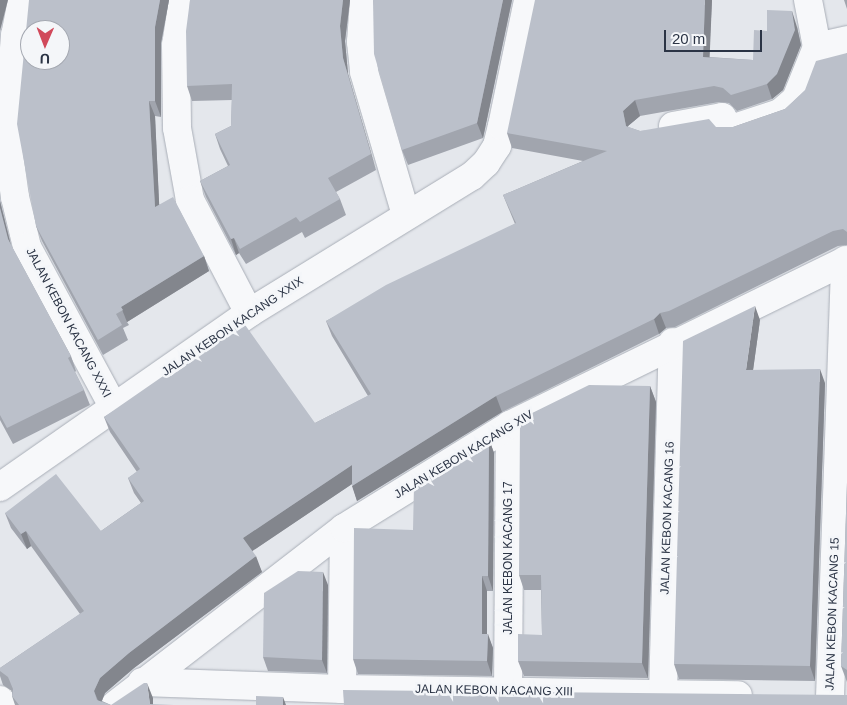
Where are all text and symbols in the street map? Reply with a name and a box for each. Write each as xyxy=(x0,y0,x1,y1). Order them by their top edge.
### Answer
north arrow xyxy=(20,20,70,70)
scale bar xyxy=(667,20,764,52)
text: 20 m xyxy=(672,30,705,47)
text: U xyxy=(40,51,50,67)
street label: JALAN KEBON KACANG XXXI xyxy=(22,246,114,400)
street label: JALAN KEBON KACANG XXIX xyxy=(160,274,306,380)
street label: JALAN KEBON KACANG XIV xyxy=(392,408,536,502)
street label: JALAN KEBON KACANG 16 xyxy=(658,441,678,595)
street label: JALAN KEBON KACANG 17 xyxy=(502,481,516,635)
street label: JALAN KEBON KACANG 15 xyxy=(823,537,843,691)
street label: JALAN KEBON KACANG XIII xyxy=(415,682,573,700)

